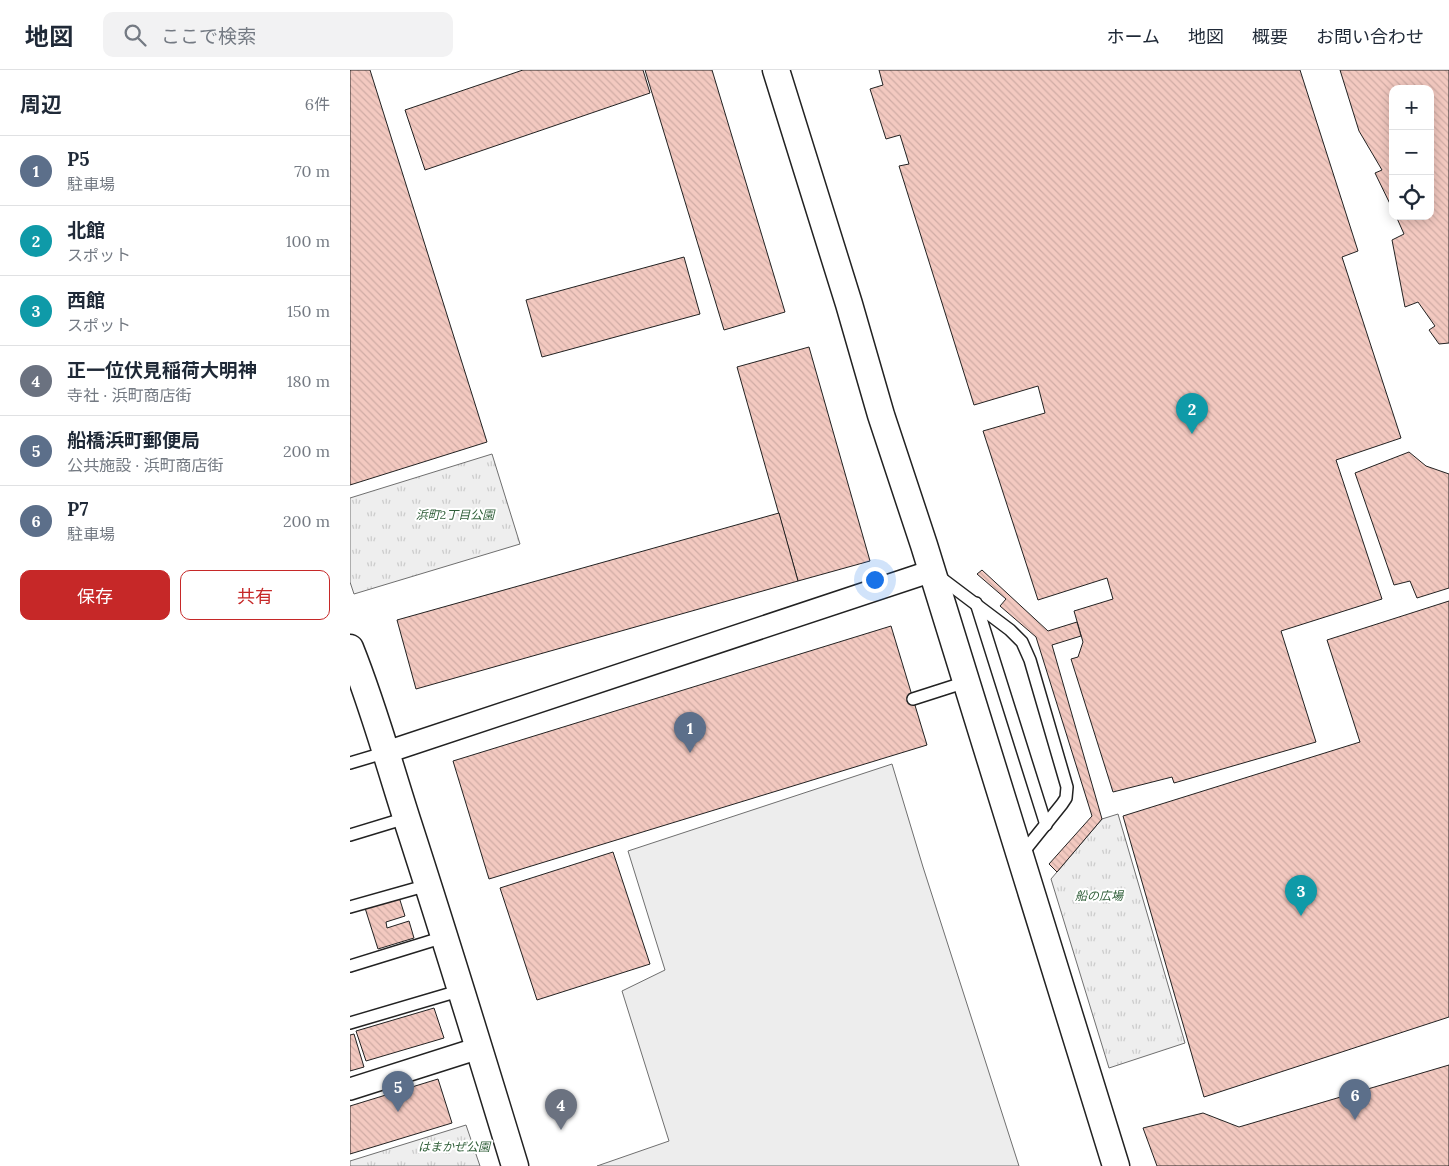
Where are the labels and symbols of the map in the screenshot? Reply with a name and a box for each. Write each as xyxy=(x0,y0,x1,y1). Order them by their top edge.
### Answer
pin: 2 xyxy=(1176,393,1208,434)
park label: 浜町2丁目公園 xyxy=(416,507,496,522)
your location xyxy=(862,567,888,593)
pin: 1 xyxy=(674,712,706,753)
pin: 3 xyxy=(1285,875,1317,916)
park label: 船の広場 xyxy=(1075,888,1125,903)
pin: 5 xyxy=(382,1071,414,1112)
pin: 6 xyxy=(1339,1079,1371,1120)
pin: 4 xyxy=(545,1089,577,1130)
park label: はまかぜ公園 xyxy=(418,1139,492,1154)

